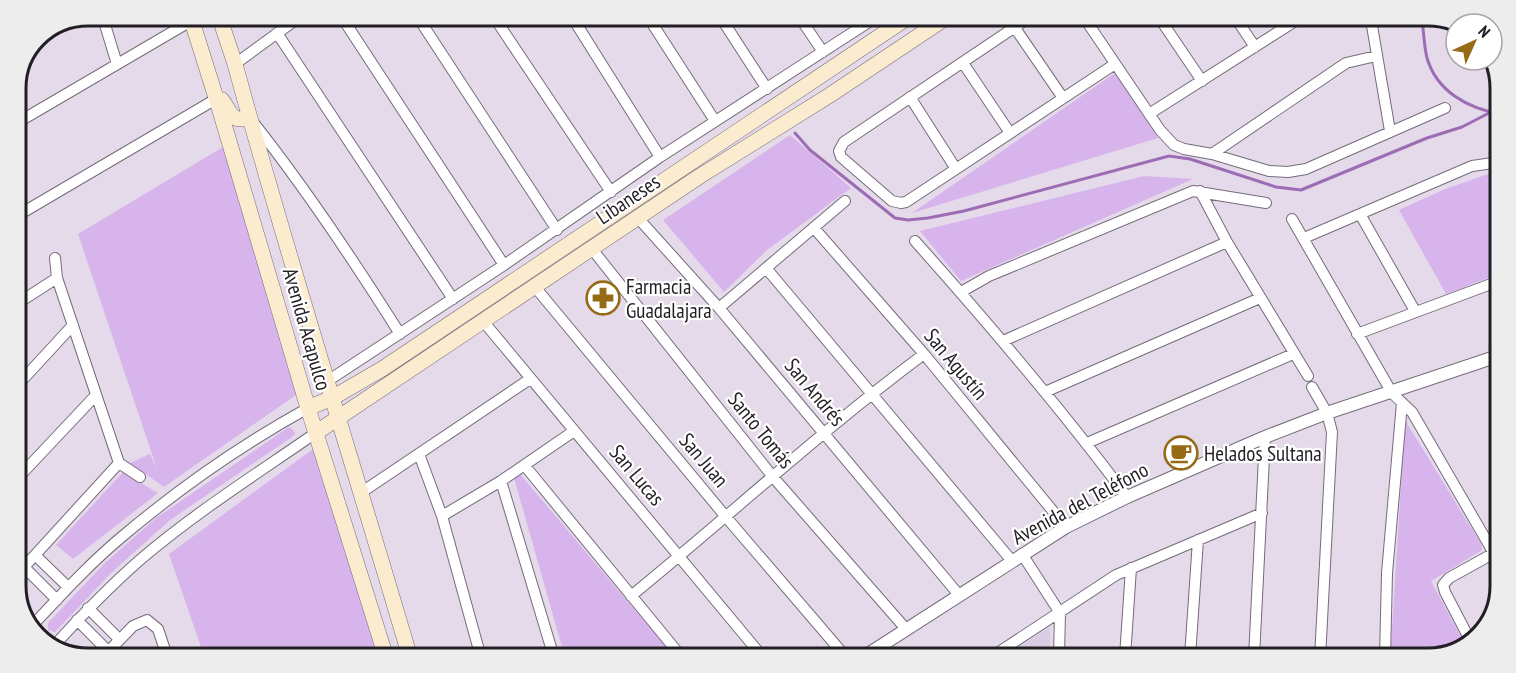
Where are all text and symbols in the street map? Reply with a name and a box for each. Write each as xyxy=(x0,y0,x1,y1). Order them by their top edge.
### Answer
north arrow xyxy=(1444,12,1504,72)
text: N xyxy=(1474,21,1495,42)
street label: Libaneses xyxy=(591,168,665,230)
street label: Avenida Acapulco xyxy=(277,265,337,393)
place label: Farmacia Guadalajara xyxy=(626,273,712,324)
pharmacy icon: Farmacia Guadalajara xyxy=(585,280,621,316)
street label: San Agustín xyxy=(918,323,994,405)
street label: San Andrés xyxy=(779,353,851,431)
street label: Santo Tomás xyxy=(722,386,800,474)
street label: San Juan xyxy=(673,427,735,493)
cafe icon: Helados Sultana xyxy=(1163,435,1199,471)
street label: San Lucas xyxy=(604,439,670,511)
place label: Helados Sultana xyxy=(1204,440,1322,467)
street label: Avenida del Teléfono xyxy=(1007,456,1153,550)

